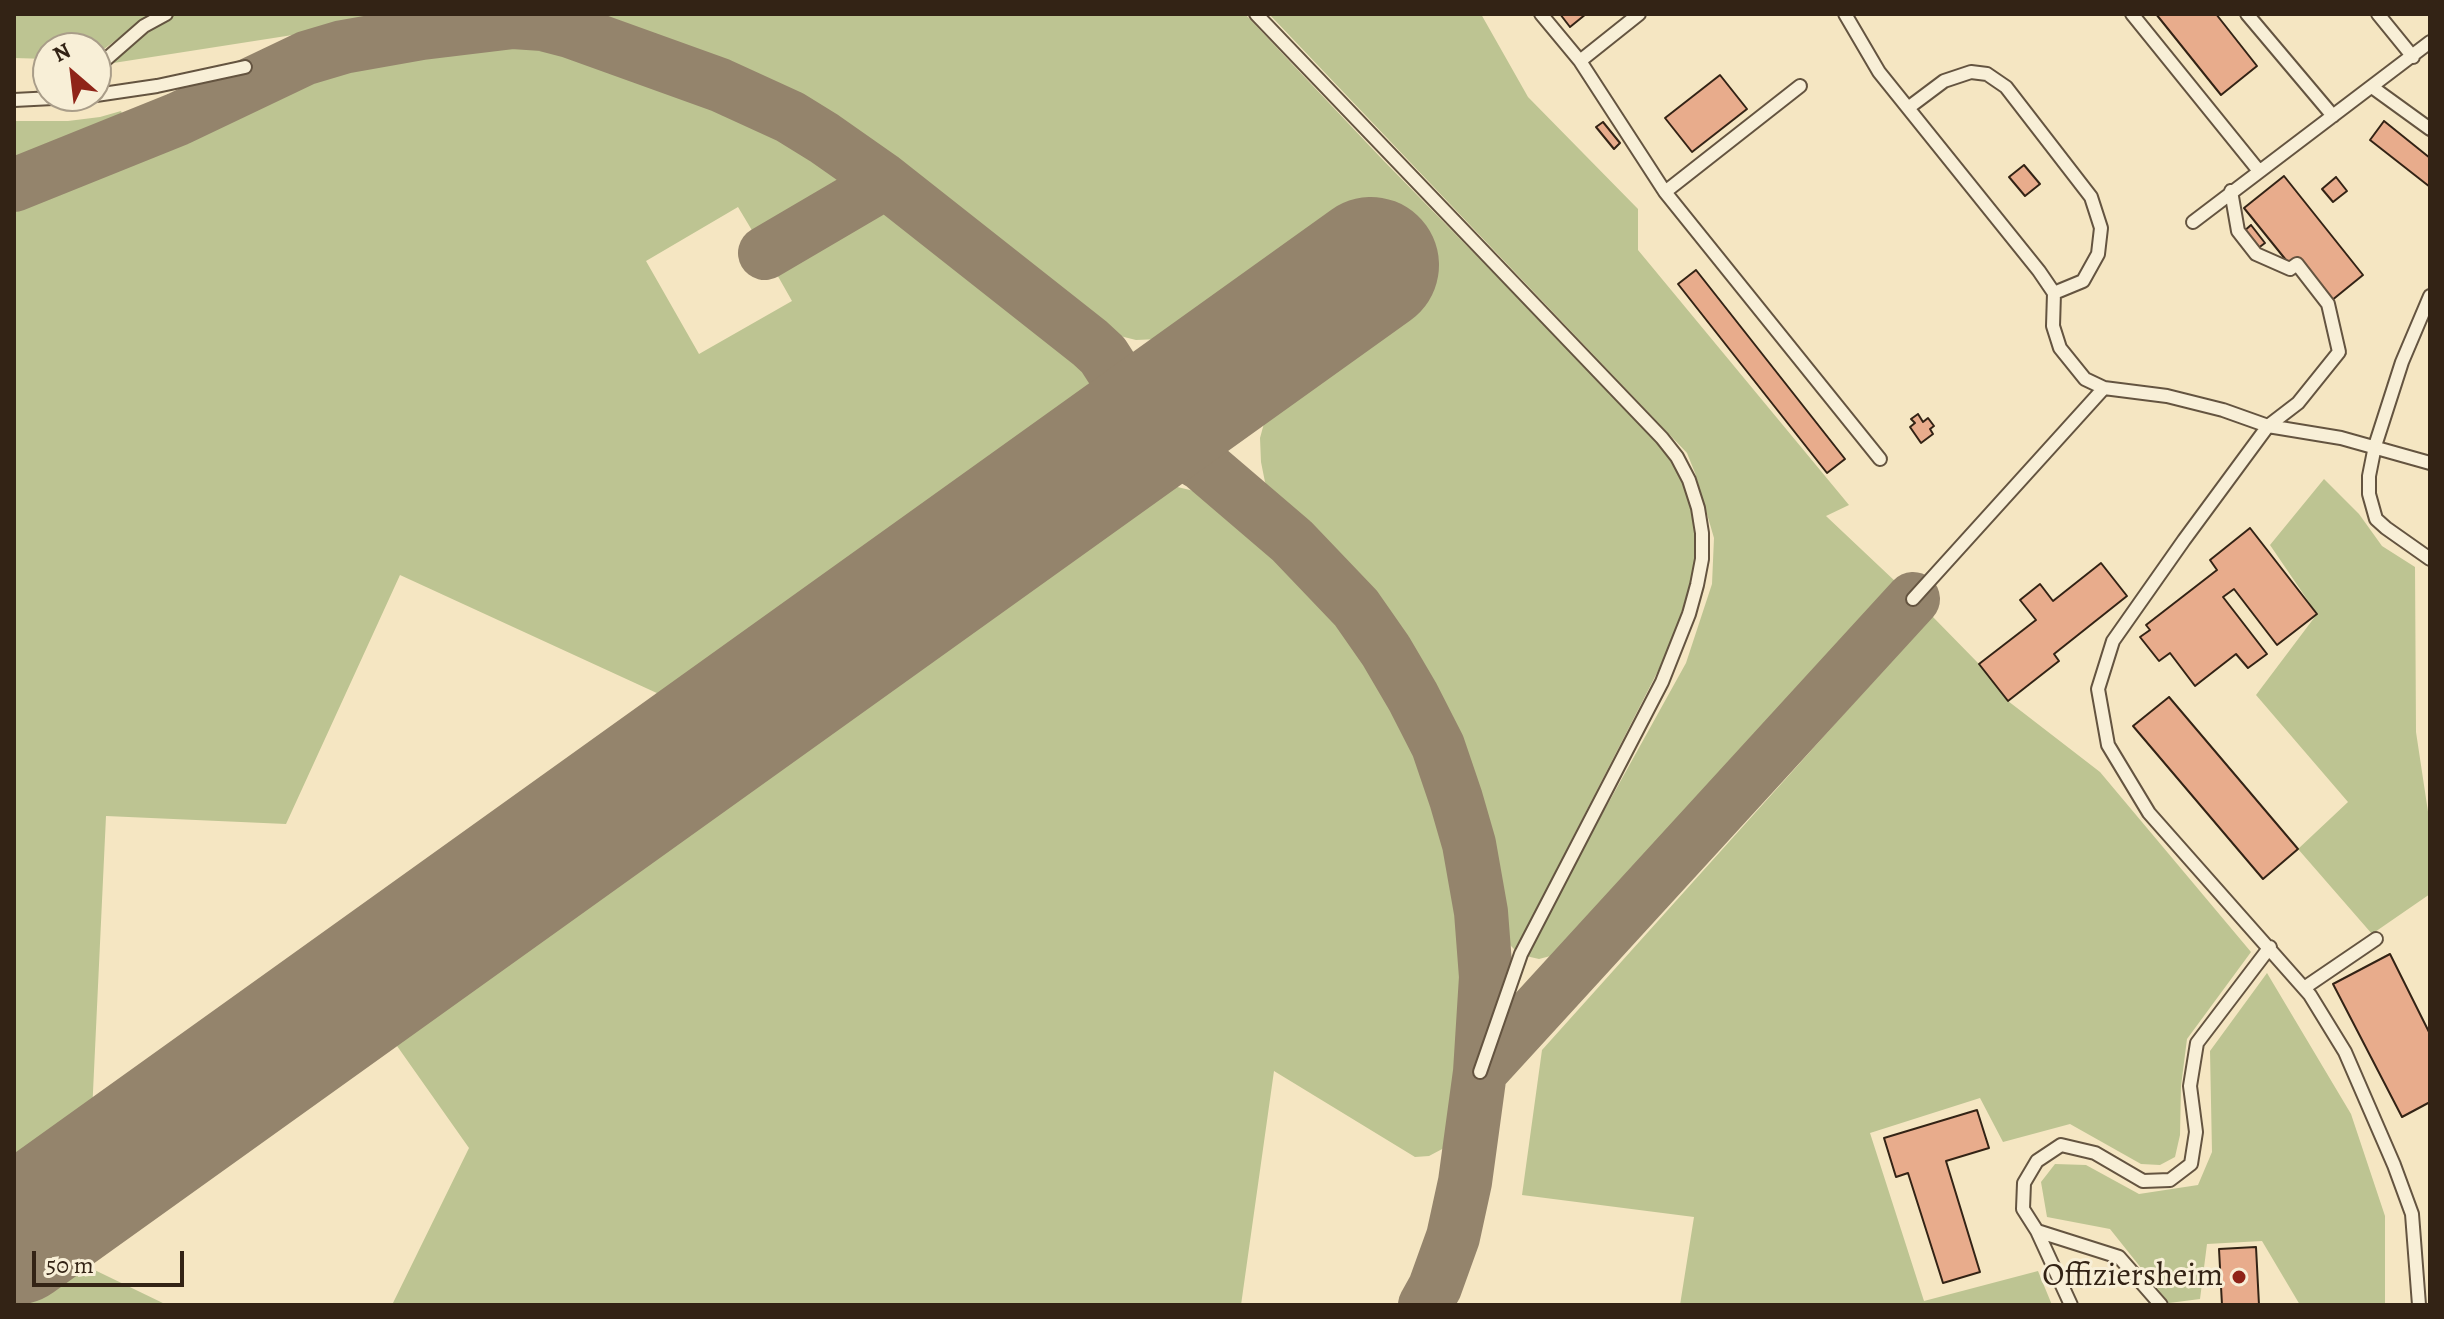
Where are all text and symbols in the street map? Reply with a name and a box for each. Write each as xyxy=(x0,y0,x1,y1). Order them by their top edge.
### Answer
north arrow xyxy=(32,32,112,112)
text: N xyxy=(48,36,76,70)
scale bar xyxy=(36,1235,188,1285)
text: 50 m xyxy=(46,1249,94,1281)
place label: Offiziersheim xyxy=(2042,1258,2223,1296)
marker: Offiziersheim xyxy=(2230,1268,2248,1286)

